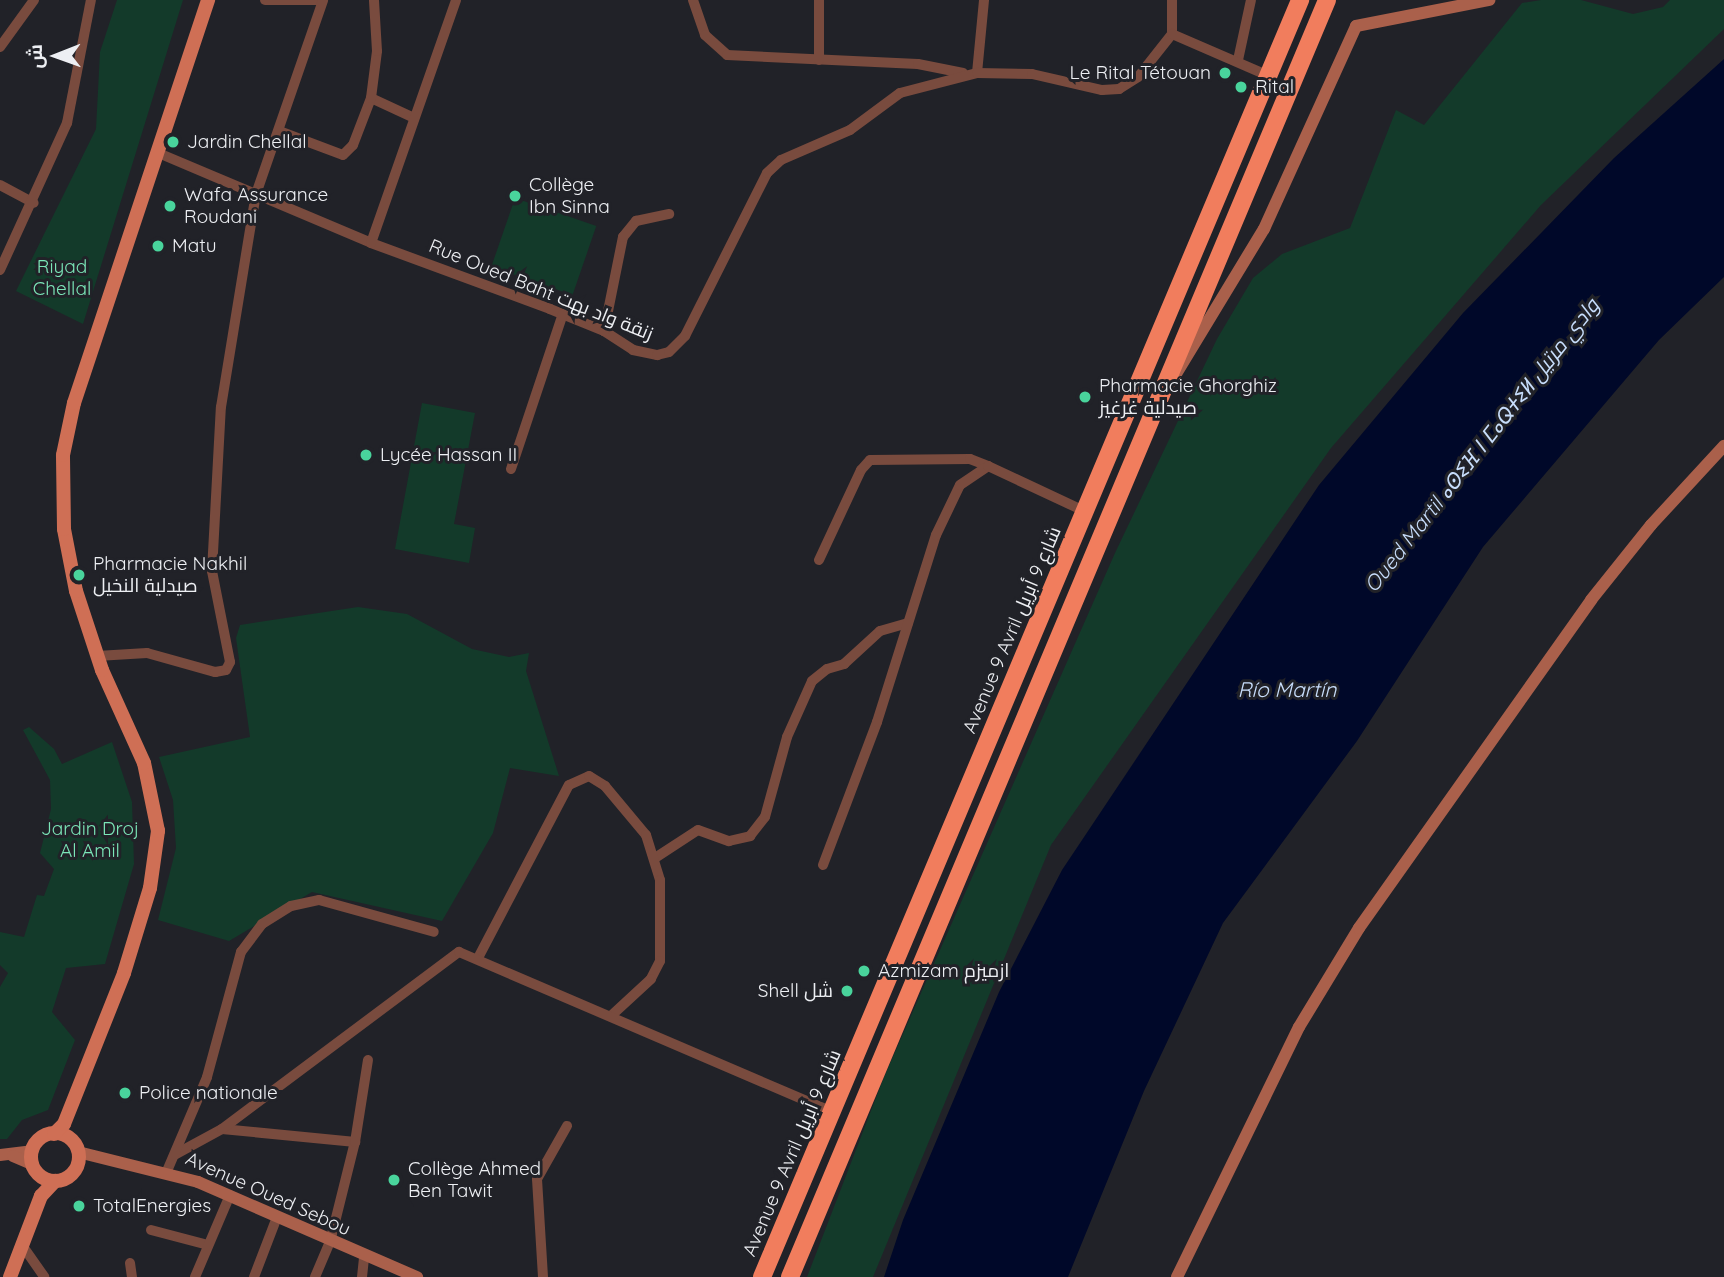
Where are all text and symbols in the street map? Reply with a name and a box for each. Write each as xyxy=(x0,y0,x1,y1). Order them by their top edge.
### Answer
north arrow xyxy=(21,21,91,91)
text: ش xyxy=(23,44,47,69)
place label: Le Rital Tétouan xyxy=(1070,62,1211,84)
marker: Le Rital Tétouan xyxy=(1217,65,1233,81)
place label: Rital xyxy=(1255,76,1294,98)
marker: Rital xyxy=(1233,79,1249,95)
place label: Jardin Chellal xyxy=(187,131,307,153)
marker: Jardin Chellal xyxy=(165,134,181,150)
place label: Collège Ibn Sinna xyxy=(529,174,610,218)
place label: Wafa Assurance Roudani xyxy=(184,184,328,228)
marker: Collège Ibn Sinna xyxy=(507,188,523,204)
marker: Wafa Assurance Roudani xyxy=(162,198,178,214)
place label: Matu xyxy=(172,235,216,257)
street label: Rue Oued Baht زنقة واد بهت xyxy=(426,235,656,345)
marker: Matu xyxy=(150,238,166,254)
park label: Riyad Chellal xyxy=(33,256,91,300)
water label: Oued Martil ⴰⵙⵉⴼ ⵏ ⵎⴰⵕⵜⵉⵍ وادي مرتيل xyxy=(1358,293,1604,597)
place label: Pharmacie Ghorghiz صيدلية غرغيز xyxy=(1099,375,1277,419)
marker: Pharmacie Ghorghiz صيدلية غرغيز xyxy=(1077,389,1093,405)
place label: Lycée Hassan II xyxy=(380,444,517,466)
marker: Lycée Hassan II xyxy=(358,447,374,463)
street label: Avenue 9 Avril شارع 9 أبريل xyxy=(958,523,1066,737)
place label: Pharmacie Nakhil صيدلية النخيل xyxy=(93,553,247,597)
marker: Pharmacie Nakhil صيدلية النخيل xyxy=(71,567,87,583)
water label: Río Martín xyxy=(1238,676,1336,702)
park label: Jardin Droj Al Amil xyxy=(41,818,139,862)
place label: Azmizam ازميزم xyxy=(878,960,1009,982)
marker: Azmizam ازميزم xyxy=(856,963,872,979)
place label: Shell شل xyxy=(758,980,833,1002)
marker: Shell شل xyxy=(839,983,855,999)
street label: Avenue 9 Avril شارع 9 أبريل xyxy=(738,1046,846,1260)
place label: Police nationale xyxy=(139,1082,278,1104)
marker: Police nationale xyxy=(117,1085,133,1101)
street label: Avenue Oued Sebou xyxy=(182,1147,354,1241)
place label: Collège Ahmed Ben Tawit xyxy=(408,1158,541,1202)
marker: Collège Ahmed Ben Tawit xyxy=(386,1172,402,1188)
place label: TotalEnergies xyxy=(93,1195,211,1217)
marker: TotalEnergies xyxy=(71,1198,87,1214)

